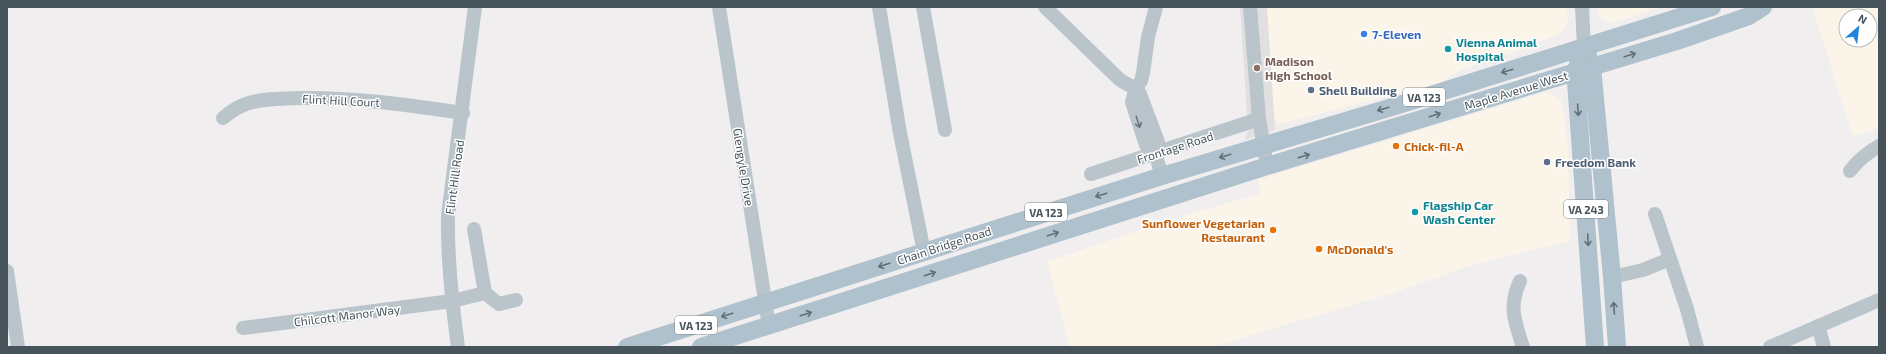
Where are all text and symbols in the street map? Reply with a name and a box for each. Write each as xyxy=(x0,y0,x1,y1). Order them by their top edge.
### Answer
north arrow xyxy=(1838,8,1878,48)
text: N xyxy=(1856,11,1870,26)
place label: 7-Eleven xyxy=(1372,27,1421,41)
marker: 7-Eleven xyxy=(1359,29,1369,39)
place label: Vienna Animal Hospital xyxy=(1456,35,1537,63)
marker: Vienna Animal Hospital xyxy=(1443,44,1453,54)
one-way arrow xyxy=(1623,51,1636,58)
place label: Madison High School xyxy=(1265,54,1332,82)
marker: Madison High School xyxy=(1252,63,1262,73)
street label: Maple Avenue West xyxy=(1463,67,1570,112)
one-way arrow xyxy=(1501,68,1514,75)
place label: Shell Building xyxy=(1319,83,1397,97)
marker: Shell Building xyxy=(1306,85,1316,95)
road number: VA 123 xyxy=(1403,88,1445,106)
street label: Flint Hill Court xyxy=(302,91,381,109)
one-way arrow xyxy=(1575,103,1582,116)
one-way arrow xyxy=(1377,106,1390,113)
one-way arrow xyxy=(1429,111,1442,118)
one-way arrow xyxy=(1135,116,1143,128)
street label: Glengyle Drive xyxy=(731,127,757,207)
street label: Frontage Road xyxy=(1135,128,1215,166)
street label: Flint Hill Road xyxy=(442,139,466,215)
place label: Chick-fil-A xyxy=(1404,139,1464,153)
marker: Chick-fil-A xyxy=(1391,141,1401,151)
one-way arrow xyxy=(1297,152,1310,159)
one-way arrow xyxy=(1218,153,1231,160)
place label: Freedom Bank xyxy=(1555,155,1636,169)
marker: Freedom Bank xyxy=(1542,157,1552,167)
one-way arrow xyxy=(1094,192,1107,199)
place label: Flagship Car Wash Center xyxy=(1423,198,1495,226)
road number: VA 243 xyxy=(1564,200,1608,218)
road number: VA 123 xyxy=(1025,203,1067,221)
marker: Flagship Car Wash Center xyxy=(1410,207,1420,217)
place label: Sunflower Vegetarian Restaurant xyxy=(1142,216,1265,244)
street label: Chain Bridge Road xyxy=(895,223,993,267)
marker: Sunflower Vegetarian Restaurant xyxy=(1268,225,1278,235)
one-way arrow xyxy=(1047,230,1060,237)
one-way arrow xyxy=(1584,233,1592,246)
place label: McDonald's xyxy=(1327,242,1393,256)
marker: McDonald's xyxy=(1314,244,1324,254)
one-way arrow xyxy=(877,262,890,269)
one-way arrow xyxy=(923,270,936,277)
street label: Chilcott Manor Way xyxy=(293,301,402,328)
one-way arrow xyxy=(1611,302,1618,315)
one-way arrow xyxy=(799,310,812,317)
one-way arrow xyxy=(721,312,734,319)
road number: VA 123 xyxy=(675,316,717,334)

